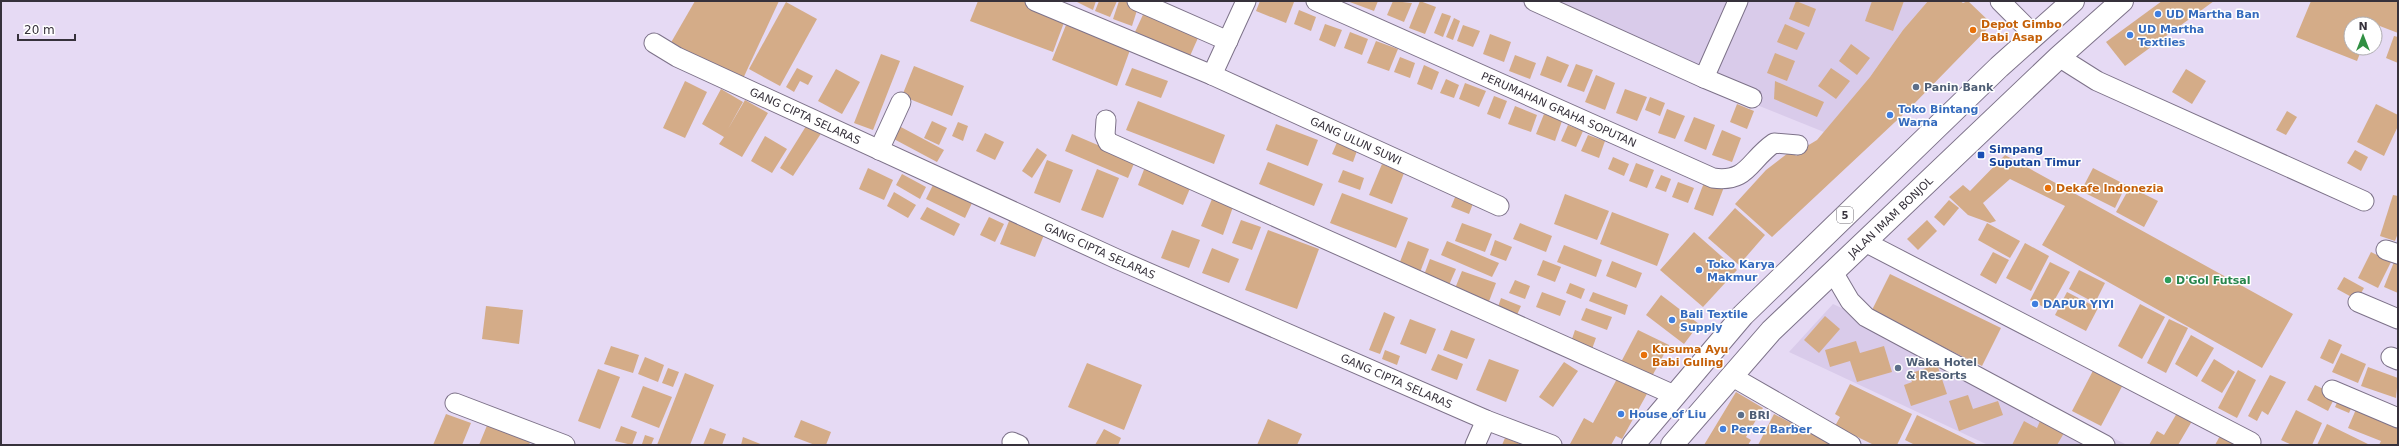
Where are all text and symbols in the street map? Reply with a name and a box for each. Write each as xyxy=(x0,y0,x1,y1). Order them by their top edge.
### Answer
place label: UD Martha Ban xyxy=(2166,8,2260,21)
marker: UD Martha Ban xyxy=(2153,9,2163,19)
scale bar xyxy=(18,16,75,42)
north arrow xyxy=(2343,16,2383,56)
place label: Depot Gimbo Babi Asap xyxy=(1981,18,2062,44)
text: N xyxy=(2358,20,2368,33)
text: 20 m xyxy=(24,23,55,37)
place label: UD Martha Textiles xyxy=(2138,23,2204,49)
marker: Depot Gimbo Babi Asap xyxy=(1968,25,1978,35)
marker: UD Martha Textiles xyxy=(2125,30,2135,40)
street label: PERUMAHAN GRAHA SOPUTAN xyxy=(1479,69,1639,150)
place label: Panin Bank xyxy=(1924,81,1994,94)
marker: Panin Bank xyxy=(1911,82,1921,92)
street label: GANG CIPTA SELARAS xyxy=(748,85,863,147)
place label: Toko Bintang Warna xyxy=(1898,103,1978,129)
marker: Toko Bintang Warna xyxy=(1885,110,1895,120)
street label: GANG ULUN SUWI xyxy=(1308,114,1404,167)
place label: Simpang Suputan Timur xyxy=(1989,143,2081,169)
marker: Simpang Suputan Timur xyxy=(1976,150,1986,160)
street label: JALAN IMAM BONJOL xyxy=(1845,173,1936,261)
place label: Dekafe Indonezia xyxy=(2056,182,2164,195)
marker: Dekafe Indonezia xyxy=(2043,183,2053,193)
road number: 5 xyxy=(1837,207,1853,223)
street label: GANG CIPTA SELARAS xyxy=(1042,220,1157,282)
place label: Toko Karya Makmur xyxy=(1707,258,1775,284)
marker: Toko Karya Makmur xyxy=(1694,265,1704,275)
place label: D'Gol Futsal xyxy=(2176,274,2250,287)
marker: D'Gol Futsal xyxy=(2163,275,2173,285)
place label: DAPUR YIYI xyxy=(2043,298,2114,311)
marker: DAPUR YIYI xyxy=(2030,299,2040,309)
place label: Bali Textile Supply xyxy=(1680,308,1748,334)
marker: Bali Textile Supply xyxy=(1667,315,1677,325)
place label: Kusuma Ayu Babi Guling xyxy=(1652,343,1728,369)
marker: Kusuma Ayu Babi Guling xyxy=(1639,350,1649,360)
street label: GANG CIPTA SELARAS xyxy=(1339,351,1454,411)
place label: Waka Hotel & Resorts xyxy=(1906,356,1977,382)
marker: Waka Hotel & Resorts xyxy=(1893,363,1903,373)
place label: House of Liu xyxy=(1629,408,1706,421)
marker: House of Liu xyxy=(1616,409,1626,419)
place label: BRI xyxy=(1749,409,1770,422)
marker: BRI xyxy=(1736,410,1746,420)
place label: Perez Barber xyxy=(1731,423,1812,436)
marker: Perez Barber xyxy=(1718,424,1728,434)

